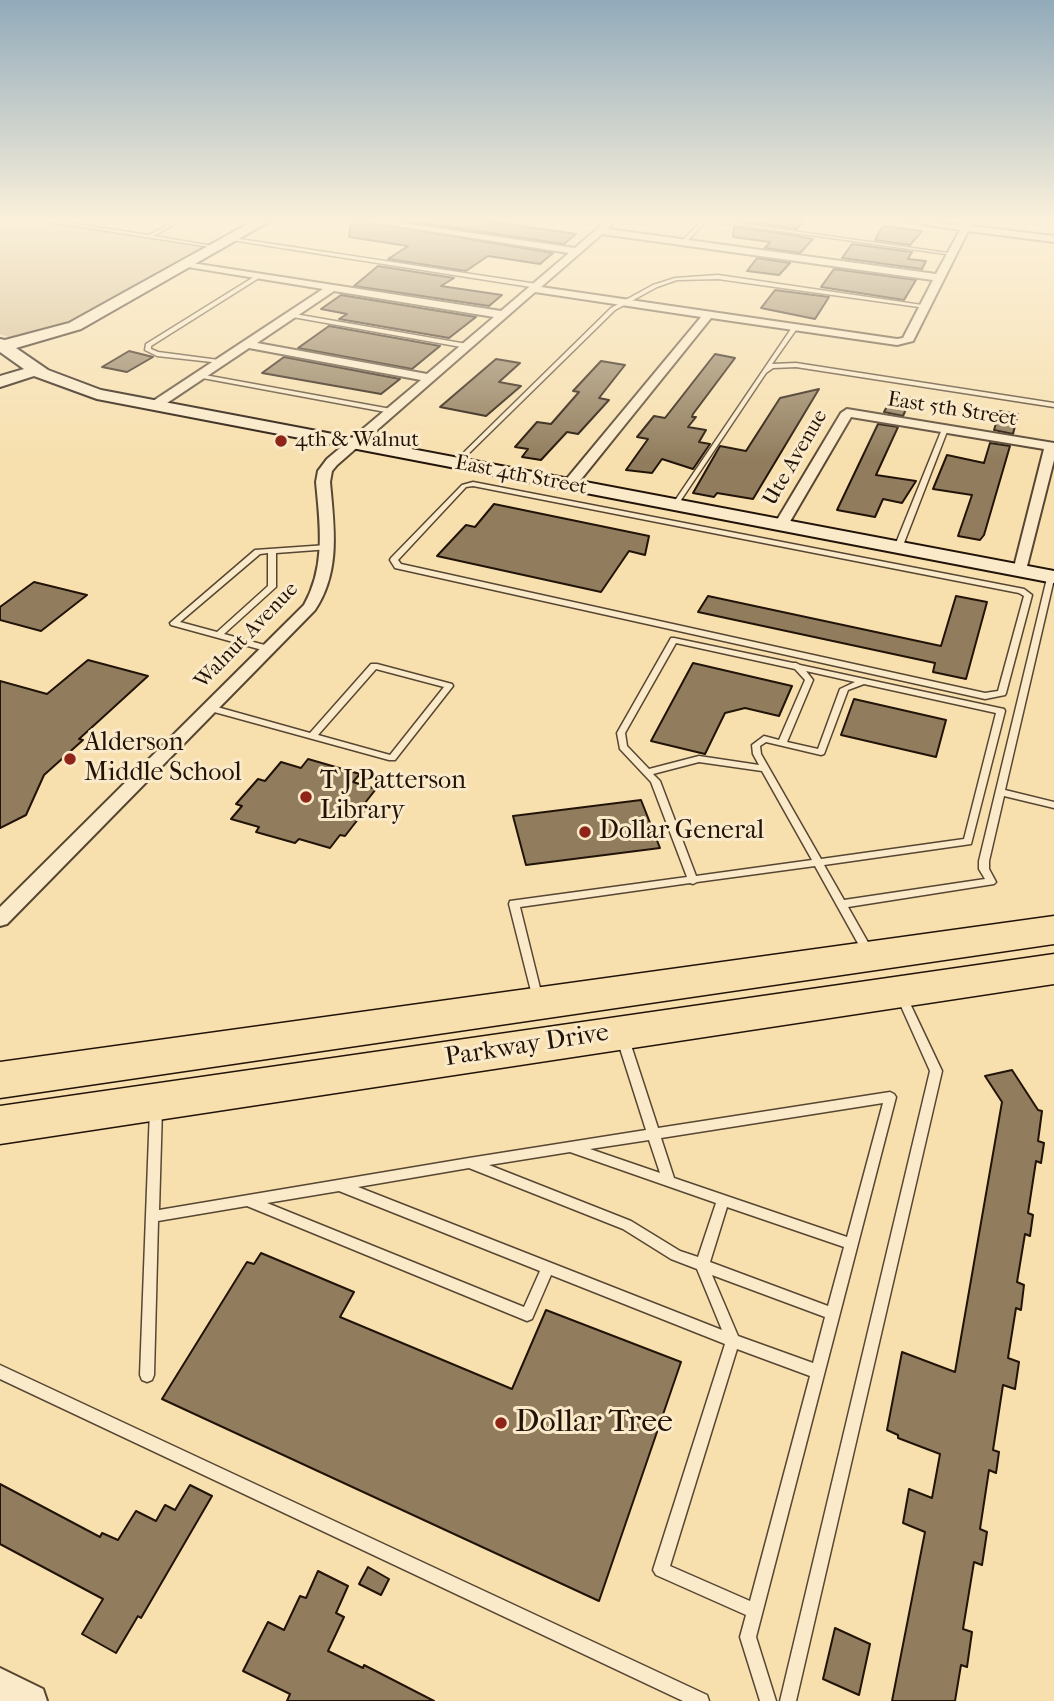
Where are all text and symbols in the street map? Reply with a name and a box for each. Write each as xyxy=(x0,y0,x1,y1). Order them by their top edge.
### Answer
street label: East 5th Street xyxy=(886,387,1018,433)
street label: Ute Avenue xyxy=(758,406,834,510)
place label: 4th & Walnut xyxy=(295,428,419,454)
marker: 4th & Walnut xyxy=(273,433,289,449)
street label: East 4th Street xyxy=(453,451,589,501)
street label: Walnut Avenue xyxy=(190,578,304,694)
place label: Alderson Middle School xyxy=(84,728,242,790)
marker: Alderson Middle School xyxy=(62,751,78,767)
place label: T J Patterson Library xyxy=(320,766,466,828)
marker: T J Patterson Library xyxy=(298,789,314,805)
place label: Dollar General xyxy=(599,816,764,848)
marker: Dollar General xyxy=(577,824,593,840)
street label: Parkway Drive xyxy=(443,1018,611,1074)
place label: Dollar Tree xyxy=(515,1404,673,1442)
marker: Dollar Tree xyxy=(493,1415,509,1431)

